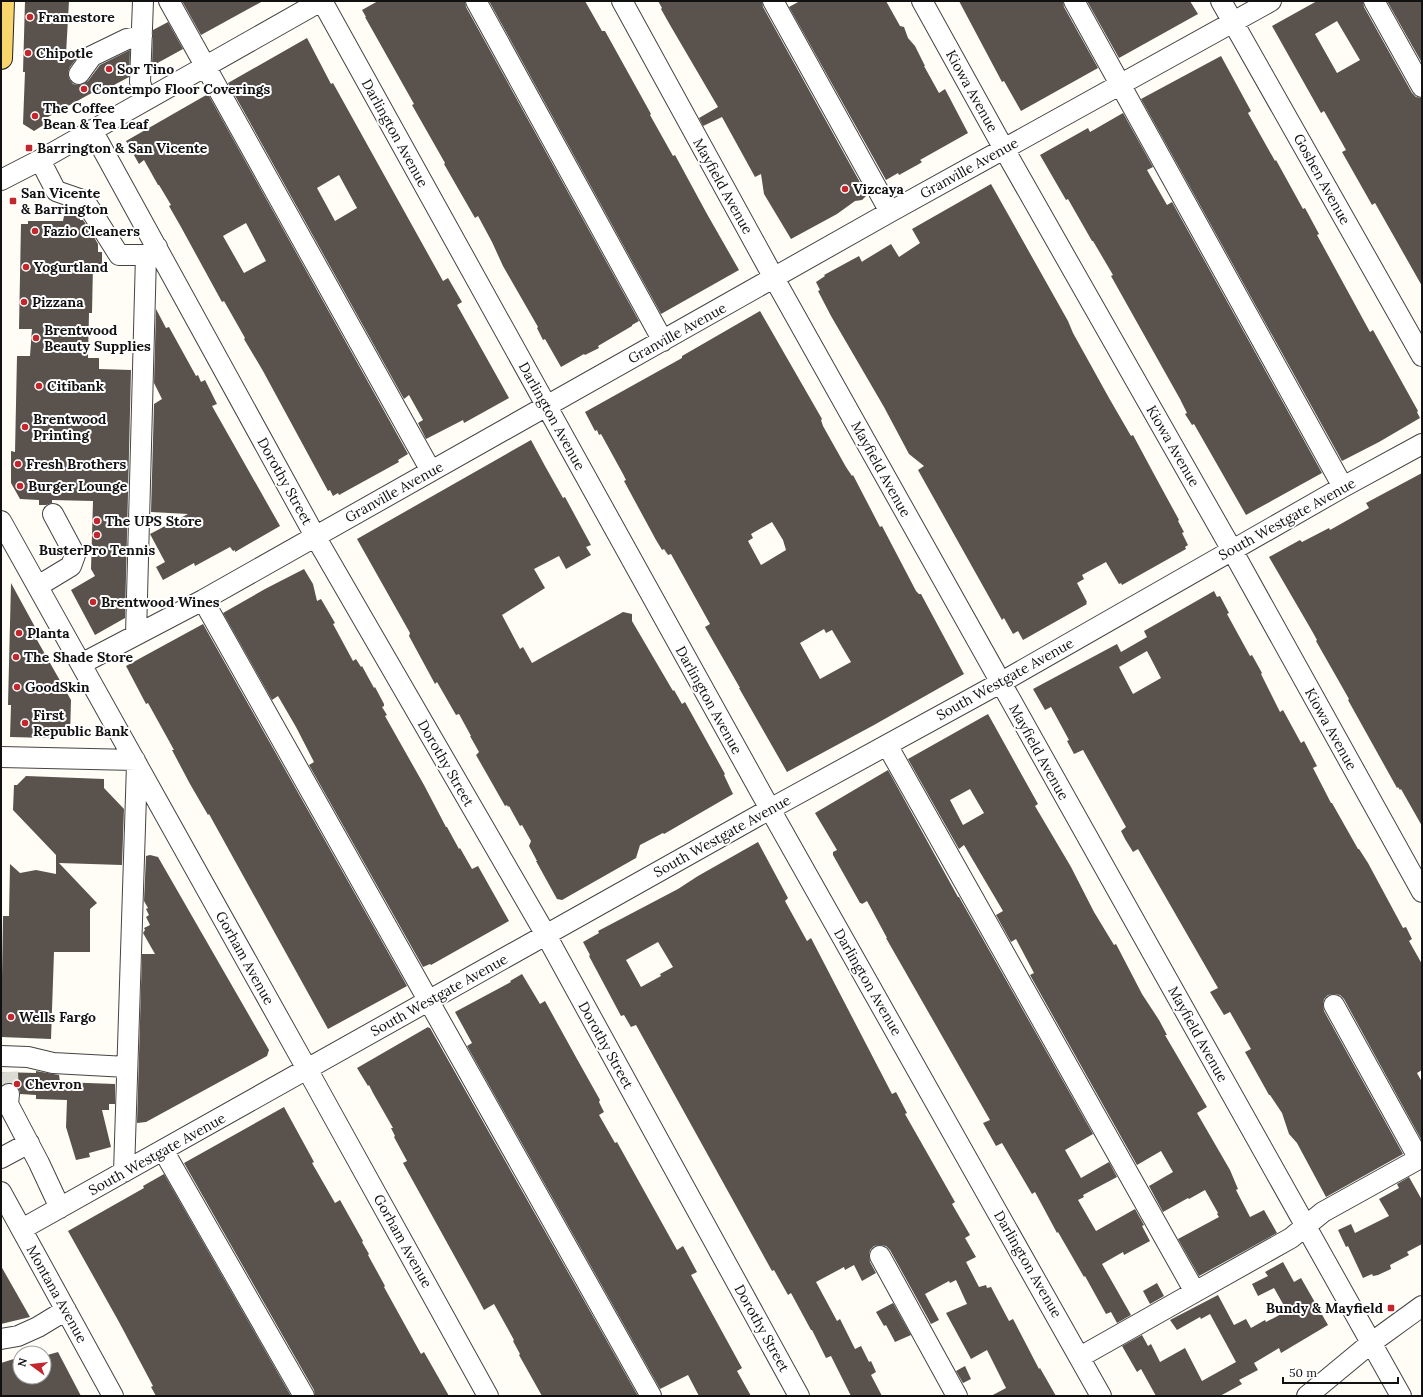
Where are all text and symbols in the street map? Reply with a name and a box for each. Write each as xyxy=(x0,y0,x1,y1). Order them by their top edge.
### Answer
place label: Framestore xyxy=(38,8,115,26)
marker: Framestore xyxy=(25,12,35,22)
place label: Chipotle xyxy=(36,44,93,62)
street label: Kiowa Avenue xyxy=(942,47,1002,136)
marker: Chipotle xyxy=(23,48,33,58)
place label: Sor Tino xyxy=(117,60,174,78)
marker: Sor Tino xyxy=(104,64,114,74)
street label: Darlington Avenue xyxy=(358,76,432,191)
place label: Contempo Floor Coverings xyxy=(92,80,271,98)
marker: Contempo Floor Coverings xyxy=(79,84,89,94)
place label: The Coffee Bean & Tea Leaf xyxy=(43,99,149,133)
marker: The Coffee Bean & Tea Leaf xyxy=(30,111,40,121)
street label: Goshen Avenue xyxy=(1290,130,1355,228)
street label: Granville Avenue xyxy=(917,133,1022,202)
street label: Mayfield Avenue xyxy=(689,135,757,238)
place label: Barrington & San Vicente xyxy=(37,139,208,157)
marker: Barrington & San Vicente xyxy=(24,143,34,153)
place label: Vizcaya xyxy=(853,180,904,198)
place label: San Vicente & Barrington xyxy=(21,184,108,218)
marker: Vizcaya xyxy=(840,184,850,194)
marker: San Vicente & Barrington xyxy=(8,196,18,206)
place label: Fazio Cleaners xyxy=(43,222,140,240)
marker: Fazio Cleaners xyxy=(30,226,40,236)
place label: Yogurtland xyxy=(34,258,108,276)
marker: Yogurtland xyxy=(21,262,31,272)
place label: Pizzana xyxy=(32,293,84,311)
marker: Pizzana xyxy=(19,297,29,307)
street label: Granville Avenue xyxy=(625,298,730,367)
place label: Brentwood Beauty Supplies xyxy=(44,321,151,355)
marker: Brentwood Beauty Supplies xyxy=(31,333,41,343)
street label: Darlington Avenue xyxy=(515,359,589,474)
place label: Citibank xyxy=(47,377,105,395)
marker: Citibank xyxy=(34,381,44,391)
street label: Kiowa Avenue xyxy=(1142,402,1204,490)
place label: Brentwood Printing xyxy=(33,410,106,444)
street label: Mayfield Avenue xyxy=(847,418,915,521)
marker: Brentwood Printing xyxy=(20,422,30,432)
street label: Dorothy Street xyxy=(254,434,317,528)
place label: Fresh Brothers xyxy=(26,455,126,473)
street label: Granville Avenue xyxy=(342,457,447,526)
marker: Fresh Brothers xyxy=(13,459,23,469)
street label: South Westgate Avenue xyxy=(1215,474,1359,564)
place label: Burger Lounge xyxy=(28,477,128,495)
marker: Burger Lounge xyxy=(15,481,25,491)
place label: The UPS Store xyxy=(105,512,202,530)
marker: The UPS Store xyxy=(92,516,102,526)
marker: BusterPro Tennis xyxy=(92,530,102,540)
place label: BusterPro Tennis xyxy=(39,541,155,559)
place label: Brentwood Wines xyxy=(101,593,220,611)
marker: Brentwood Wines xyxy=(88,597,98,607)
place label: Planta xyxy=(27,624,70,642)
marker: Planta xyxy=(14,628,24,638)
street label: South Westgate Avenue xyxy=(933,634,1077,724)
street label: Darlington Avenue xyxy=(672,643,746,758)
place label: The Shade Store xyxy=(24,648,133,666)
marker: The Shade Store xyxy=(11,652,21,662)
place label: GoodSkin xyxy=(25,678,90,696)
marker: GoodSkin xyxy=(12,682,22,692)
street label: Kiowa Avenue xyxy=(1301,685,1361,774)
street label: Mayfield Avenue xyxy=(1005,701,1073,804)
place label: First Republic Bank xyxy=(33,706,129,740)
street label: Dorothy Street xyxy=(414,716,478,810)
marker: First Republic Bank xyxy=(20,718,30,728)
street label: South Westgate Avenue xyxy=(650,791,794,881)
street label: Gorham Avenue xyxy=(212,908,278,1008)
street label: Darlington Avenue xyxy=(830,925,906,1039)
street label: South Westgate Avenue xyxy=(367,950,511,1040)
street label: Mayfield Avenue xyxy=(1164,983,1232,1086)
street label: Dorothy Street xyxy=(575,998,638,1092)
place label: Wells Fargo xyxy=(19,1008,96,1026)
marker: Wells Fargo xyxy=(6,1012,16,1022)
place label: Chevron xyxy=(25,1075,82,1093)
marker: Chevron xyxy=(12,1079,22,1089)
street label: South Westgate Avenue xyxy=(85,1109,229,1199)
street label: Gorham Avenue xyxy=(370,1191,436,1291)
street label: Darlington Avenue xyxy=(990,1207,1066,1321)
street label: Montana Avenue xyxy=(23,1242,91,1346)
street label: Dorothy Street xyxy=(731,1281,794,1375)
place label: Bundy & Mayfield xyxy=(1266,1299,1383,1317)
marker: Bundy & Mayfield xyxy=(1386,1303,1396,1313)
north arrow xyxy=(12,1345,52,1385)
text: N xyxy=(14,1356,30,1368)
scale bar xyxy=(1283,1359,1398,1385)
text: 50 m xyxy=(1289,1365,1317,1380)

